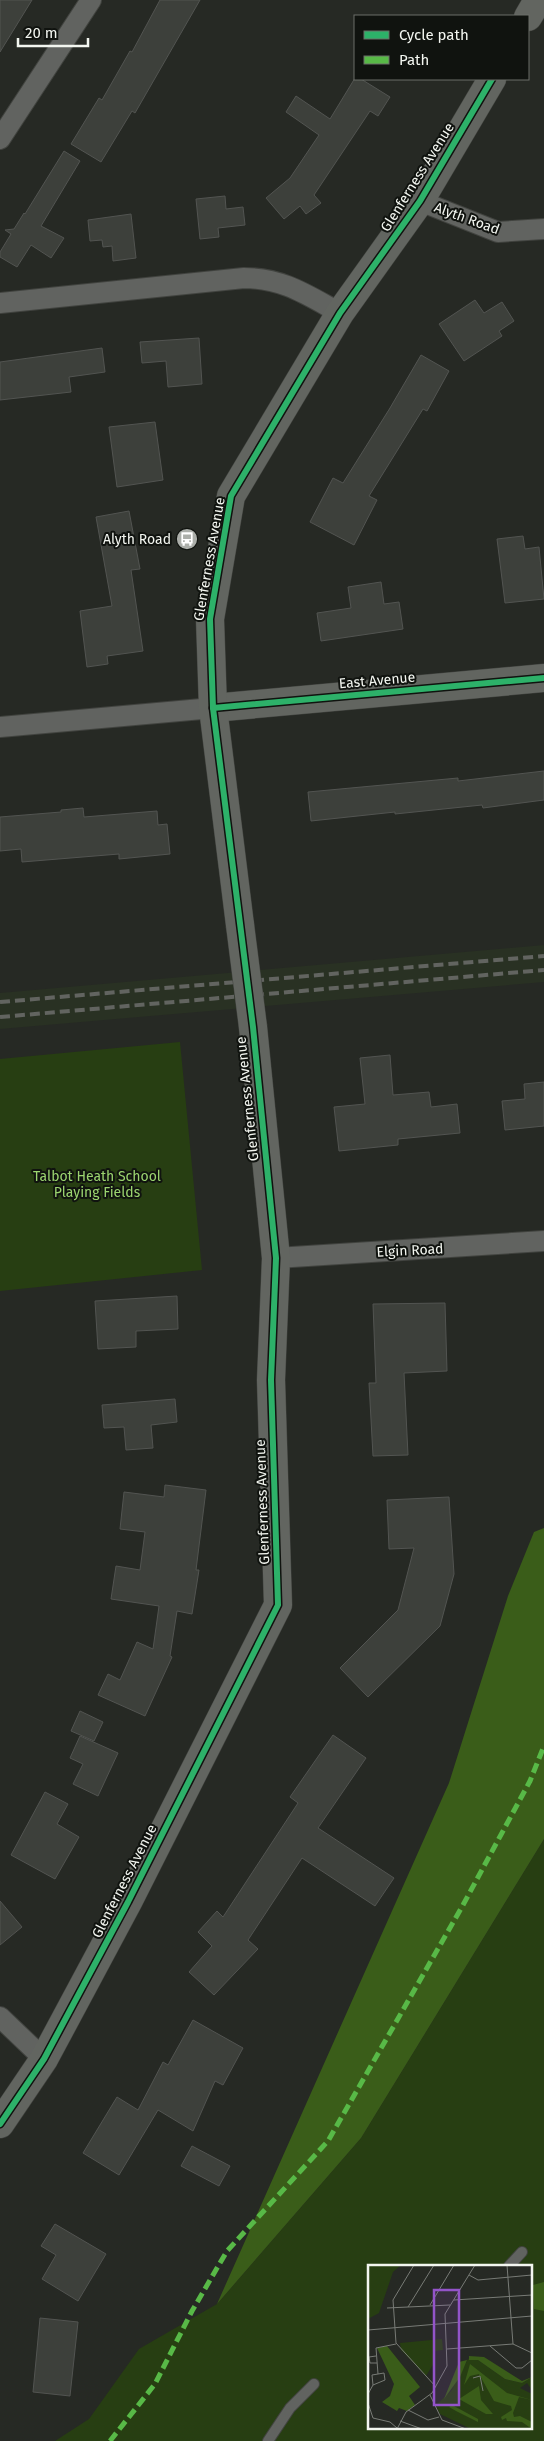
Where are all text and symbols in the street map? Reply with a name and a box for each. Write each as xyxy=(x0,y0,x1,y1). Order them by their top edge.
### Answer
scale bar xyxy=(18,15,88,47)
legend xyxy=(354,15,529,80)
text: 20 m xyxy=(25,24,58,42)
text: Cycle path xyxy=(399,26,469,44)
text: Path xyxy=(399,51,429,69)
street label: Glenferness Avenue xyxy=(377,120,458,235)
street label: Alyth Road xyxy=(432,199,502,238)
street label: Glenferness Avenue xyxy=(190,496,229,622)
bus stop icon: Alyth Road xyxy=(175,527,199,551)
place label: Alyth Road xyxy=(103,531,171,548)
street label: East Avenue xyxy=(338,669,416,692)
street label: Glenferness Avenue xyxy=(232,1036,262,1162)
park label: Talbot Heath School Playing Fields xyxy=(33,1168,161,1201)
street label: Elgin Road xyxy=(376,1240,444,1261)
street label: Glenferness Avenue xyxy=(252,1439,273,1565)
street label: Glenferness Avenue xyxy=(88,1822,160,1941)
inset map xyxy=(368,2265,532,2428)

